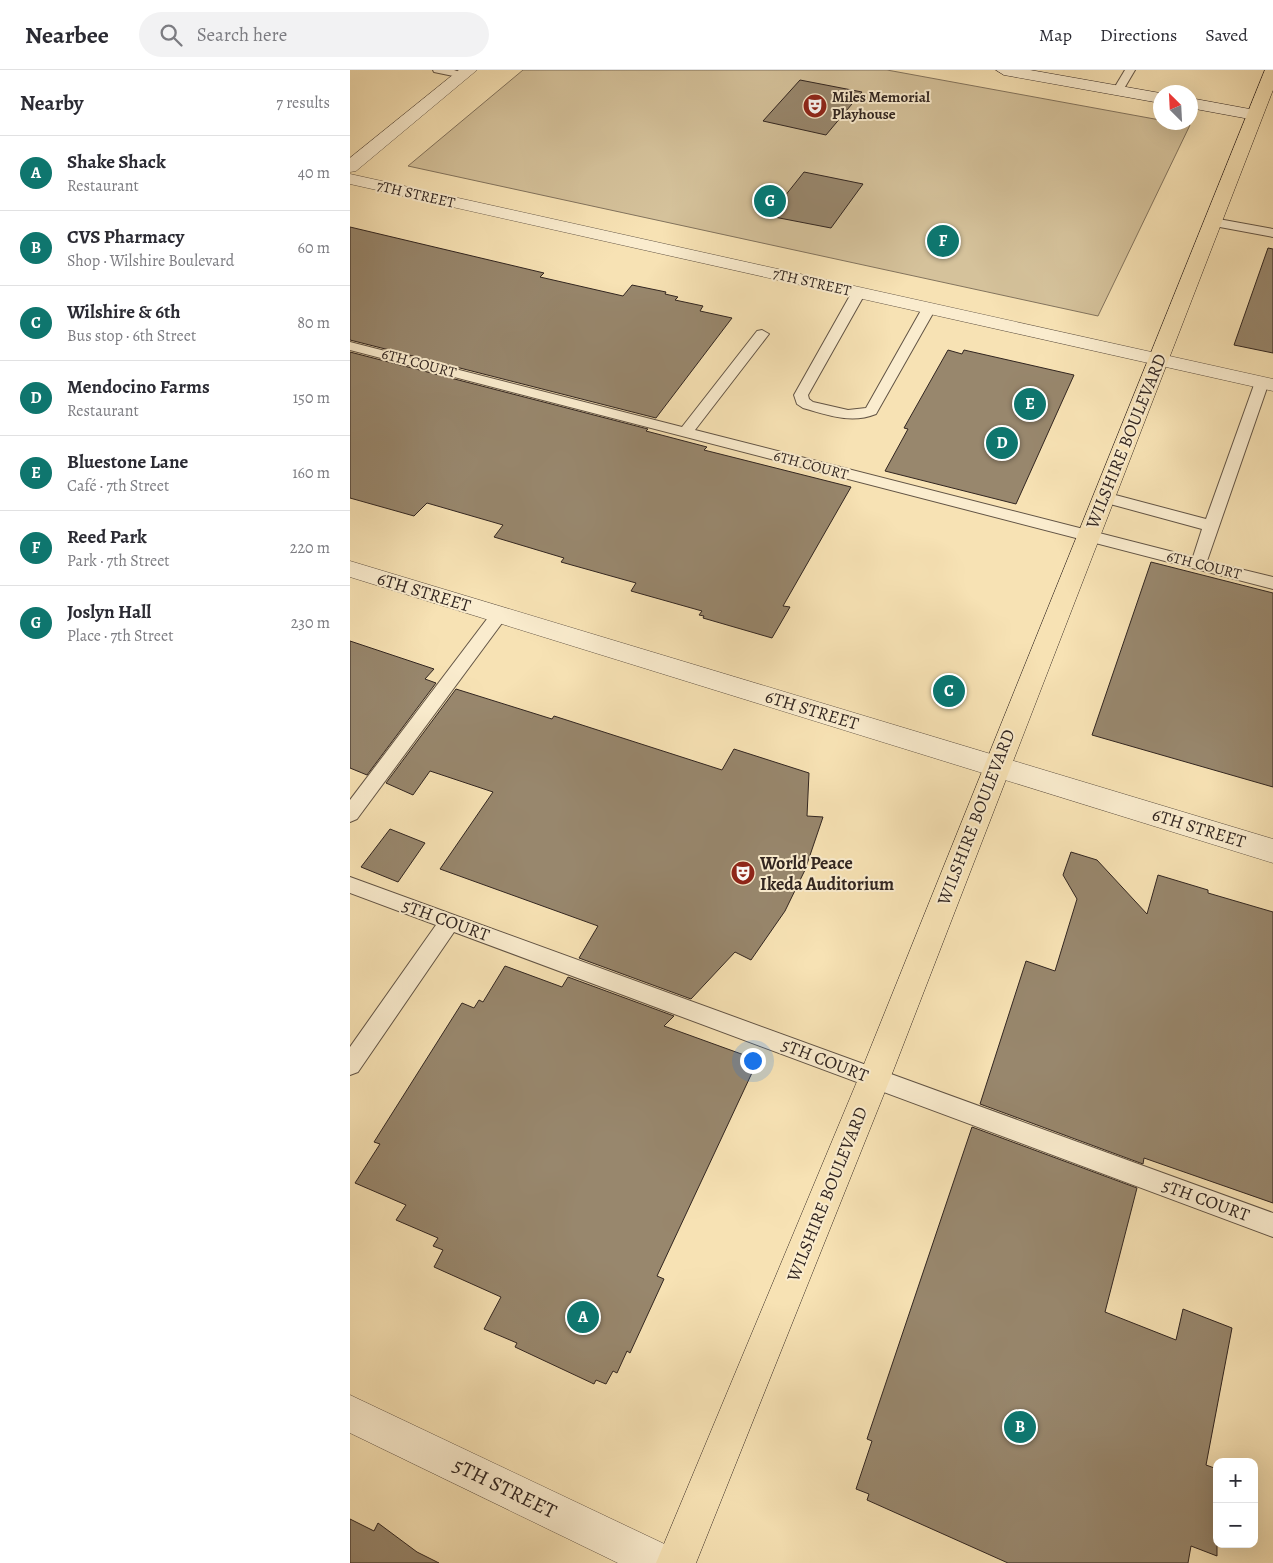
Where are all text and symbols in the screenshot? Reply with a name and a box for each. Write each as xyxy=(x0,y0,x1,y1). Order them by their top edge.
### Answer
search box xyxy=(139,12,489,57)
text: Nearbee xyxy=(25,19,109,51)
icon: search xyxy=(157,21,185,49)
text: Search here xyxy=(197,22,287,48)
text: Map xyxy=(1039,23,1072,47)
text: Directions xyxy=(1100,23,1177,47)
text: Saved xyxy=(1205,23,1248,47)
north arrow xyxy=(1153,85,1198,130)
place label: Miles Memorial Playhouse xyxy=(832,87,930,124)
text: Nearby xyxy=(20,89,83,117)
text: 7 results xyxy=(276,92,330,114)
theatre icon: Miles Memorial Playhouse xyxy=(802,93,828,119)
text: Shake Shack xyxy=(67,149,166,175)
text: A xyxy=(31,162,41,184)
text: 40 m xyxy=(298,162,330,184)
text: Restaurant xyxy=(67,175,139,197)
street label: 7TH STREET xyxy=(375,175,458,213)
pin: G xyxy=(754,182,786,220)
pin: F xyxy=(927,222,959,260)
text: CVS Pharmacy xyxy=(67,224,184,250)
text: B xyxy=(31,237,41,259)
text: 60 m xyxy=(298,237,330,259)
text: Shop · Wilshire Boulevard xyxy=(67,250,234,272)
street label: 7TH STREET xyxy=(771,263,854,301)
text: Wilshire & 6th xyxy=(67,299,181,325)
text: C xyxy=(31,312,41,334)
text: 80 m xyxy=(297,312,330,334)
text: Bus stop · 6th Street xyxy=(67,325,196,347)
street label: 6TH COURT xyxy=(379,343,459,383)
street label: WILSHIRE BOULEVARD xyxy=(1080,350,1172,533)
text: Mendocino Farms xyxy=(67,374,210,400)
pin: E xyxy=(1014,385,1046,423)
text: D xyxy=(30,387,42,409)
text: 150 m xyxy=(293,387,330,409)
text: Restaurant xyxy=(67,400,139,422)
pin: D xyxy=(986,424,1018,462)
street label: 6TH COURT xyxy=(771,445,851,485)
text: Bluestone Lane xyxy=(67,449,188,475)
text: E xyxy=(31,462,41,484)
text: 160 m xyxy=(292,462,330,484)
text: Café · 7th Street xyxy=(67,475,169,497)
text: Reed Park xyxy=(67,524,147,550)
text: F xyxy=(32,537,40,559)
text: 220 m xyxy=(290,537,330,559)
street label: 6TH COURT xyxy=(1164,546,1244,584)
text: Park · 7th Street xyxy=(67,550,170,572)
street label: 6TH STREET xyxy=(374,566,474,618)
text: Joslyn Hall xyxy=(67,599,151,625)
text: G xyxy=(31,612,41,634)
text: 230 m xyxy=(291,612,330,634)
text: Place · 7th Street xyxy=(67,625,173,647)
pin: C xyxy=(933,672,965,710)
street label: 6TH STREET xyxy=(762,684,862,736)
street label: WILSHIRE BOULEVARD xyxy=(931,726,1021,909)
street label: 6TH STREET xyxy=(1149,802,1249,854)
place label: World Peace Ikeda Auditorium xyxy=(759,851,894,896)
theatre icon: World Peace Ikeda Auditorium xyxy=(730,860,756,886)
street label: 5TH COURT xyxy=(399,893,493,947)
street label: 5TH COURT xyxy=(778,1032,872,1088)
your location xyxy=(740,1048,766,1074)
street label: WILSHIRE BOULEVARD xyxy=(781,1103,873,1286)
street label: 5TH COURT xyxy=(1159,1173,1253,1227)
pin: A xyxy=(567,1298,599,1336)
pin: B xyxy=(1004,1408,1036,1446)
street label: 5TH STREET xyxy=(448,1451,562,1525)
map controls xyxy=(1213,1458,1258,1548)
button: + xyxy=(1213,1458,1258,1503)
button: − xyxy=(1213,1503,1258,1548)

